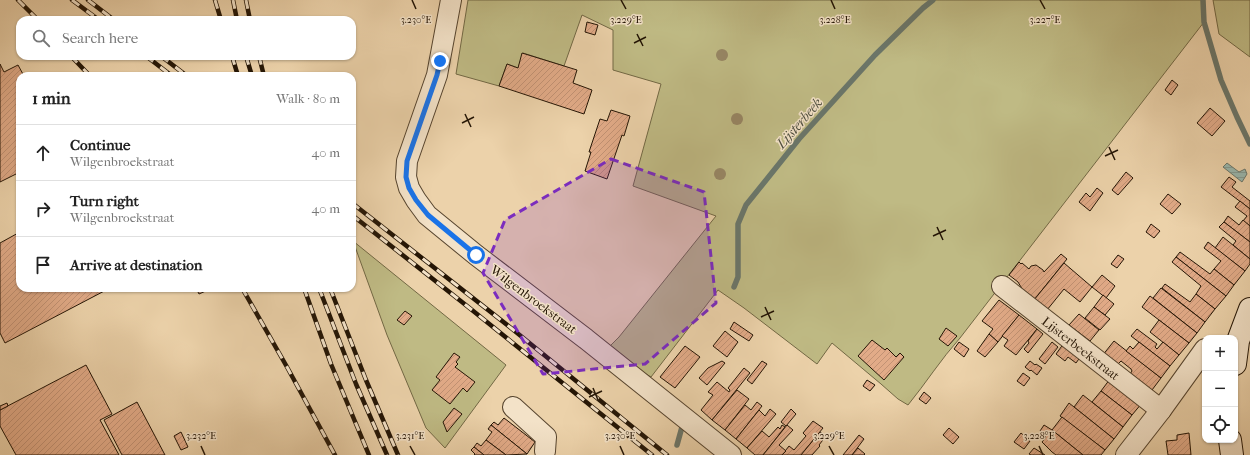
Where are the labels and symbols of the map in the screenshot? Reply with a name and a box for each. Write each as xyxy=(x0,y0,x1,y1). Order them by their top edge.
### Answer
text: 3.230°E xyxy=(401,14,431,26)
text: 3.229°E xyxy=(610,14,642,26)
text: 3.228°E xyxy=(819,14,851,26)
text: 3.227°E xyxy=(1030,14,1060,26)
route end xyxy=(431,52,449,70)
water label: Lijsterbeek xyxy=(772,95,826,153)
route start xyxy=(467,246,485,264)
street label: Wilgenbroekstraat xyxy=(487,261,580,337)
street label: Lijsterbeekstraat xyxy=(1039,313,1123,384)
text: 3.232°E xyxy=(186,430,216,442)
text: 3.231°E xyxy=(396,430,424,442)
text: 3.230°E xyxy=(605,430,635,442)
text: 3.229°E xyxy=(813,430,845,442)
text: 3.228°E xyxy=(1023,430,1055,442)

